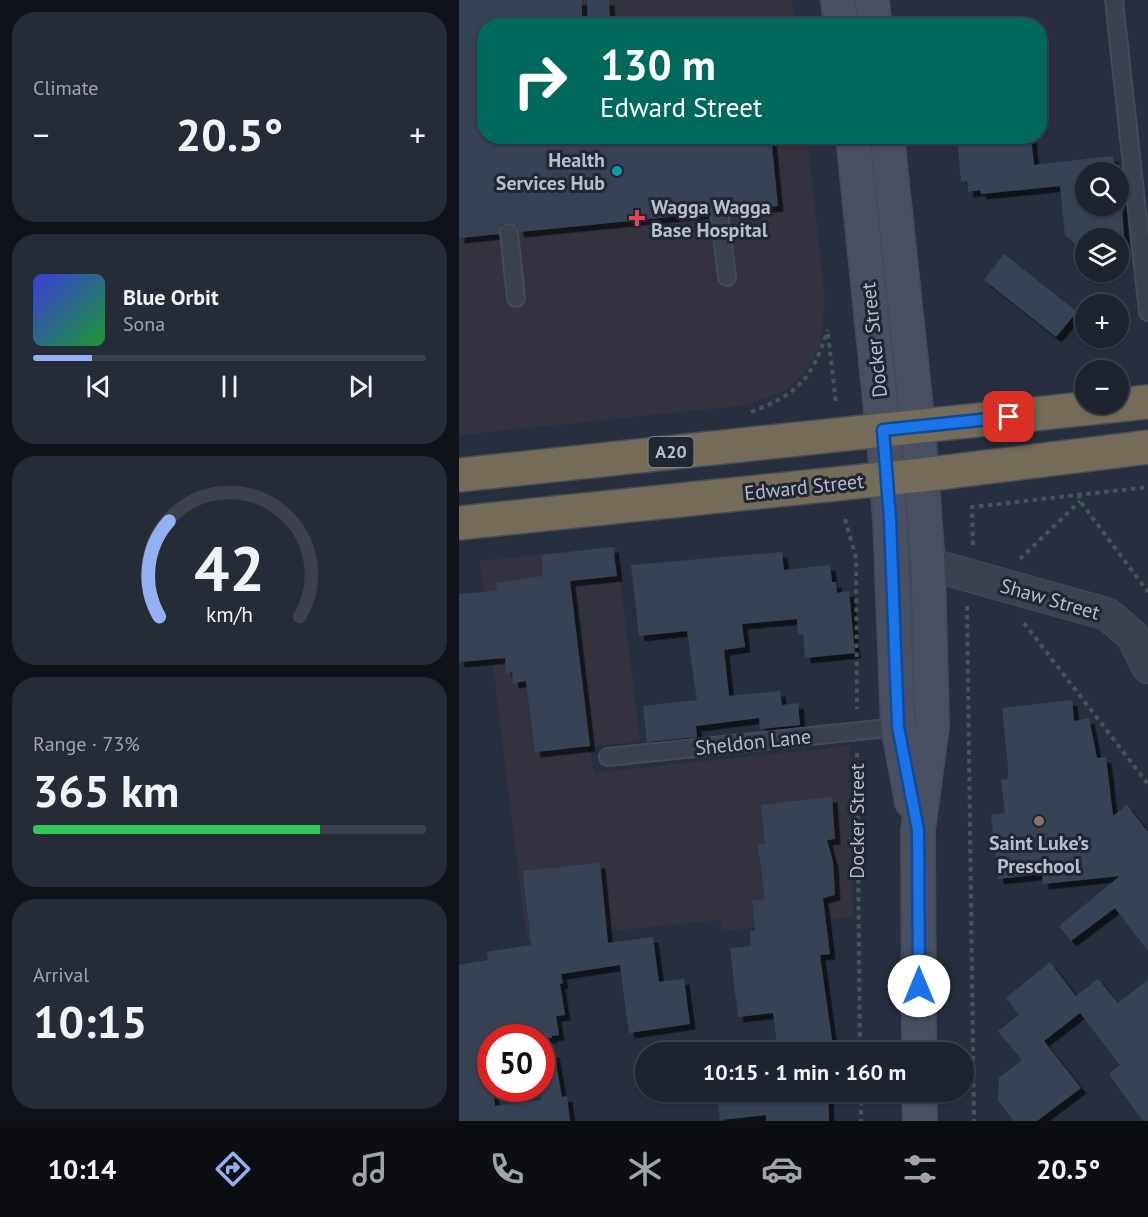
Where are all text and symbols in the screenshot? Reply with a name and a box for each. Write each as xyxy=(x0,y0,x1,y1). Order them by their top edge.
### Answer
text: 130 m xyxy=(600,37,716,92)
icon: right xyxy=(501,42,579,120)
text: Climate xyxy=(33,75,99,101)
text: Edward Street xyxy=(600,90,762,124)
text: 20.5° xyxy=(176,105,283,163)
text: − xyxy=(33,113,50,156)
text: + xyxy=(409,113,426,156)
place label: Health Services Hub xyxy=(496,147,605,196)
map controls xyxy=(1075,162,1129,414)
button: search xyxy=(1075,162,1129,216)
marker: Health Services Hub xyxy=(610,164,624,178)
place label: Wagga Wagga Base Hospital xyxy=(651,194,771,243)
marker: Wagga Wagga Base Hospital xyxy=(628,209,646,227)
button: layers xyxy=(1075,228,1129,282)
street label: Docker Street xyxy=(855,281,893,399)
text: Blue Orbit xyxy=(123,283,219,311)
button: + xyxy=(1075,294,1129,348)
text: Sona xyxy=(123,311,165,337)
button: − xyxy=(1075,360,1129,414)
icon: previous xyxy=(82,370,115,403)
icon: pause xyxy=(213,370,246,403)
icon: next xyxy=(344,370,377,403)
pin xyxy=(983,391,1034,442)
icon: arrive xyxy=(992,400,1025,433)
road number: A20 xyxy=(649,437,693,467)
street label: Edward Street xyxy=(743,468,865,506)
text: 42 xyxy=(194,528,265,609)
street label: Shaw Street xyxy=(997,572,1103,626)
text: km/h xyxy=(206,601,253,629)
street label: Sheldon Lane xyxy=(694,723,812,761)
text: Range · 73% xyxy=(33,731,140,757)
text: 365 km xyxy=(33,761,179,819)
street label: Docker Street xyxy=(844,763,870,879)
marker: Saint Luke’s Preschool xyxy=(1032,814,1046,828)
place label: Saint Luke’s Preschool xyxy=(989,830,1089,879)
position arrow xyxy=(887,954,951,1018)
text: Arrival xyxy=(33,962,89,988)
text: 10:15 xyxy=(33,992,147,1050)
speed limit sign: 50 xyxy=(477,1024,555,1102)
text: 10:15 · 1 min · 160 m xyxy=(703,1058,906,1086)
icon: directions xyxy=(212,1148,254,1190)
icon: music xyxy=(349,1148,391,1190)
icon: phone xyxy=(486,1148,528,1190)
icon: climate xyxy=(624,1148,666,1190)
icon: car xyxy=(761,1148,803,1190)
icon: filters xyxy=(899,1148,941,1190)
text: 10:14 xyxy=(48,1152,116,1186)
text: 20.5° xyxy=(1036,1152,1100,1186)

